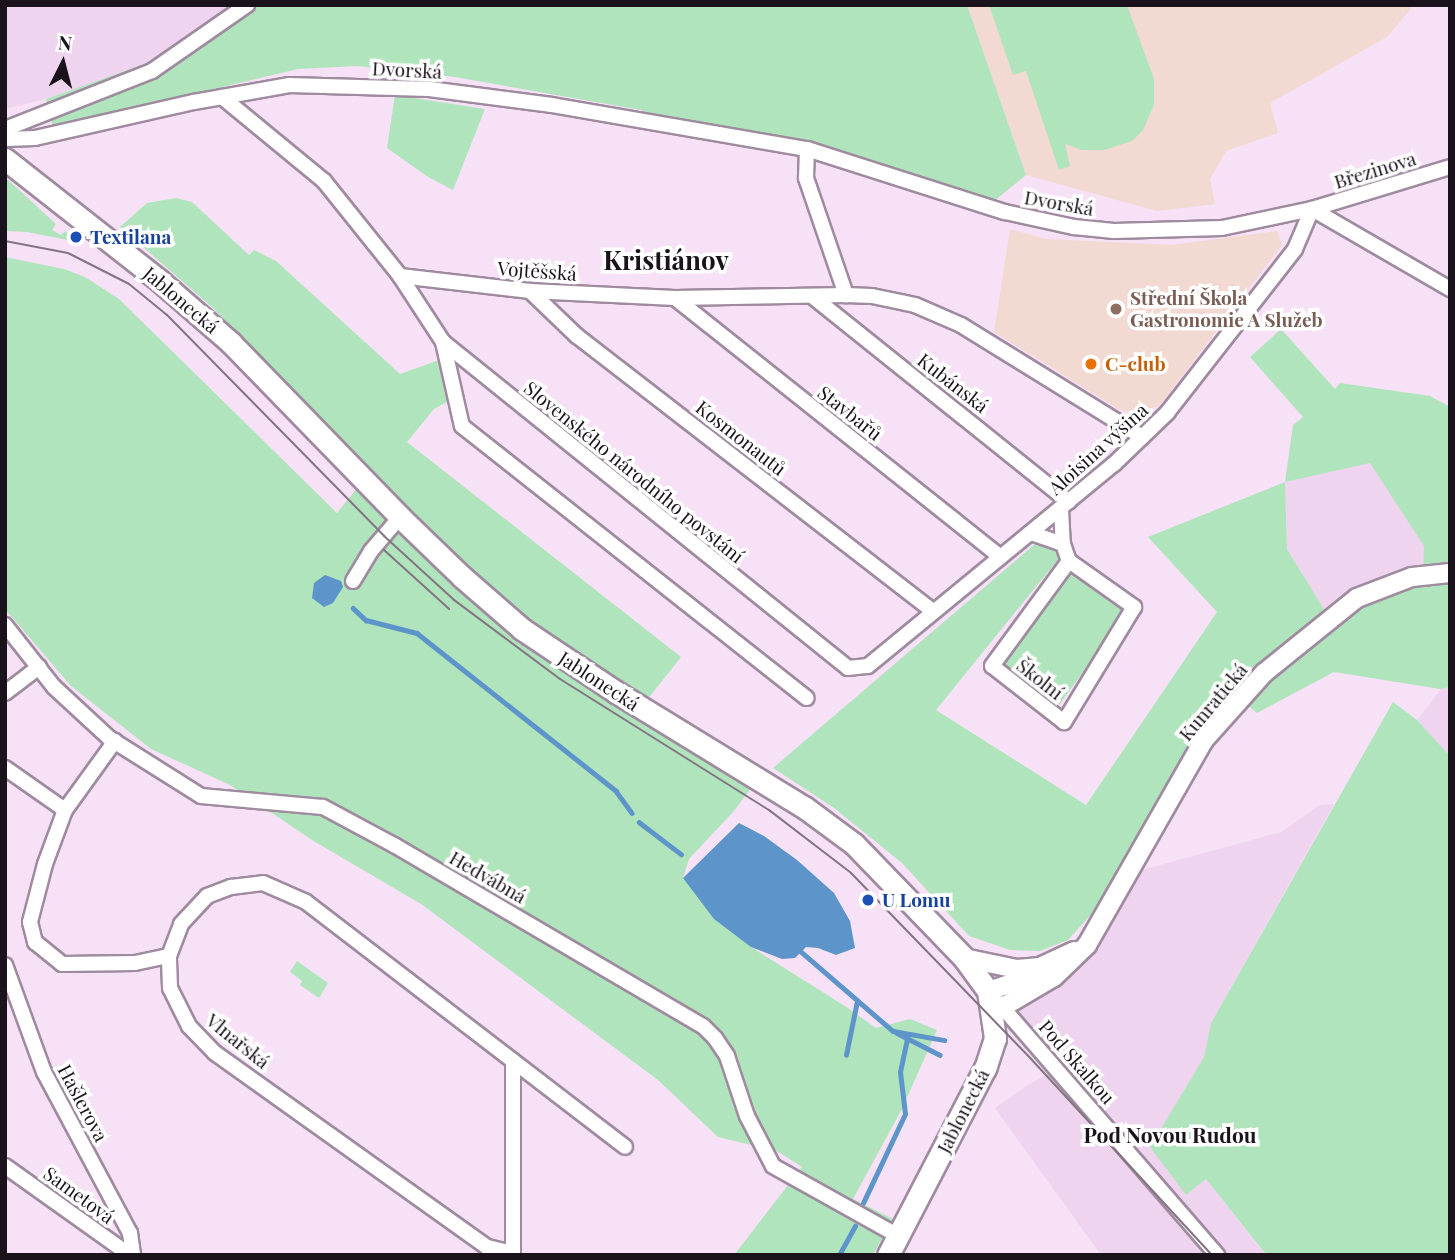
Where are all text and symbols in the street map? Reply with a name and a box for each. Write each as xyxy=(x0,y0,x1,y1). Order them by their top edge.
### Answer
north arrow xyxy=(28,28,98,98)
text: N xyxy=(57,28,73,56)
street label: Dvorská xyxy=(371,57,443,83)
street label: Březinova xyxy=(1331,147,1419,193)
street label: Dvorská xyxy=(1023,186,1095,220)
place label: Textilana xyxy=(90,226,171,248)
marker: Textilana xyxy=(68,229,84,245)
district label: Kristiánov xyxy=(603,244,729,276)
street label: Vojtěšská xyxy=(497,257,577,285)
street label: Jablonecká xyxy=(139,262,223,338)
place label: Střední Škola Gastronomie A Služeb xyxy=(1130,287,1323,331)
marker: Střední Škola Gastronomie A Služeb xyxy=(1108,301,1124,317)
street label: Kubánská xyxy=(913,348,993,418)
place label: C-club xyxy=(1105,353,1166,375)
marker: C-club xyxy=(1083,356,1099,372)
street label: Slovenského národního povstání xyxy=(520,376,748,568)
street label: Stavbařů xyxy=(813,381,887,445)
street label: Kosmonautů xyxy=(691,396,791,480)
street label: Aloisina výšina xyxy=(1043,398,1153,500)
street label: Jablonecká xyxy=(554,647,644,715)
street label: Školní xyxy=(1012,654,1068,704)
street label: Kunratická xyxy=(1174,659,1252,745)
street label: Hedvábná xyxy=(446,846,530,908)
place label: U Lomu xyxy=(882,889,951,911)
marker: U Lomu xyxy=(860,892,876,908)
street label: Vlnařská xyxy=(202,1009,274,1073)
street label: Pod Skalkou xyxy=(1034,1015,1120,1109)
street label: Hašlerova xyxy=(53,1061,113,1145)
street label: Jablonecká xyxy=(932,1065,994,1157)
district label: Pod Novou Rudou xyxy=(1083,1121,1257,1147)
street label: Sametová xyxy=(39,1162,119,1228)

